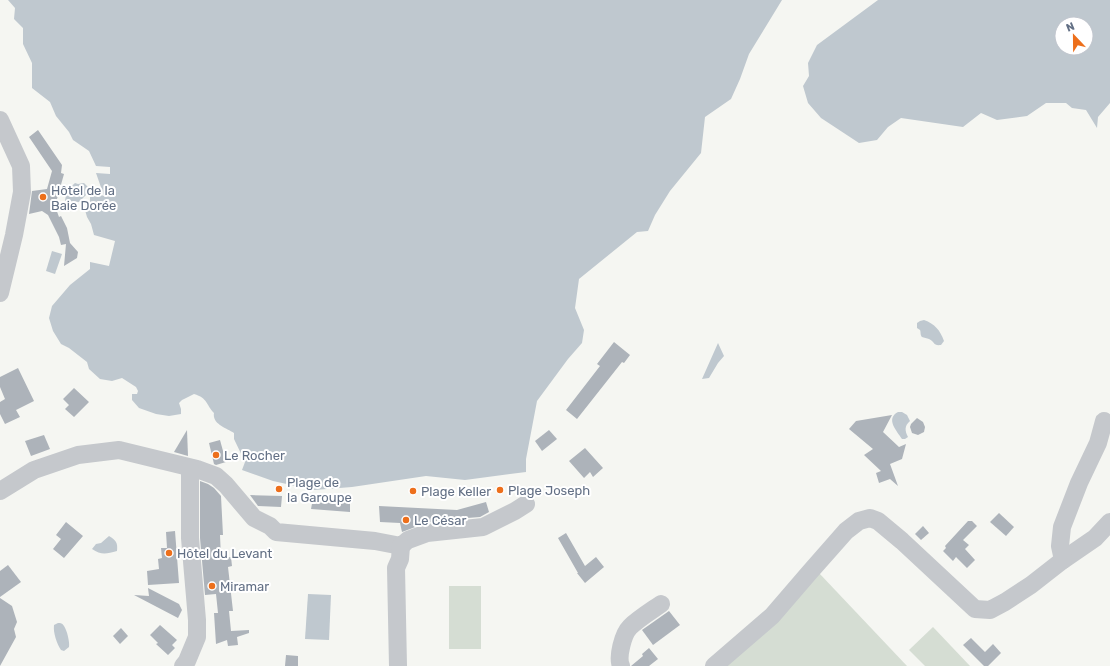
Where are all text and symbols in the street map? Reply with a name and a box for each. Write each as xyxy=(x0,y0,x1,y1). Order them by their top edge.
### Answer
north arrow xyxy=(1054,16,1094,56)
text: N xyxy=(1064,20,1077,35)
place label: Hôtel de la Baie Dorée xyxy=(51,183,116,213)
marker: Hôtel de la Baie Dorée xyxy=(38,192,48,202)
place label: Le Rocher xyxy=(224,448,285,463)
marker: Le Rocher xyxy=(211,450,221,460)
place label: Plage de la Garoupe xyxy=(287,475,352,505)
place label: Plage Joseph xyxy=(508,483,590,499)
marker: Plage de la Garoupe xyxy=(274,484,284,494)
place label: Plage Keller xyxy=(421,484,491,500)
marker: Plage Joseph xyxy=(495,485,505,495)
marker: Plage Keller xyxy=(408,486,418,496)
place label: Le César xyxy=(414,513,466,528)
marker: Le César xyxy=(401,515,411,525)
place label: Hôtel du Levant xyxy=(177,546,272,561)
marker: Hôtel du Levant xyxy=(164,548,174,558)
place label: Miramar xyxy=(220,579,269,594)
marker: Miramar xyxy=(207,581,217,591)

